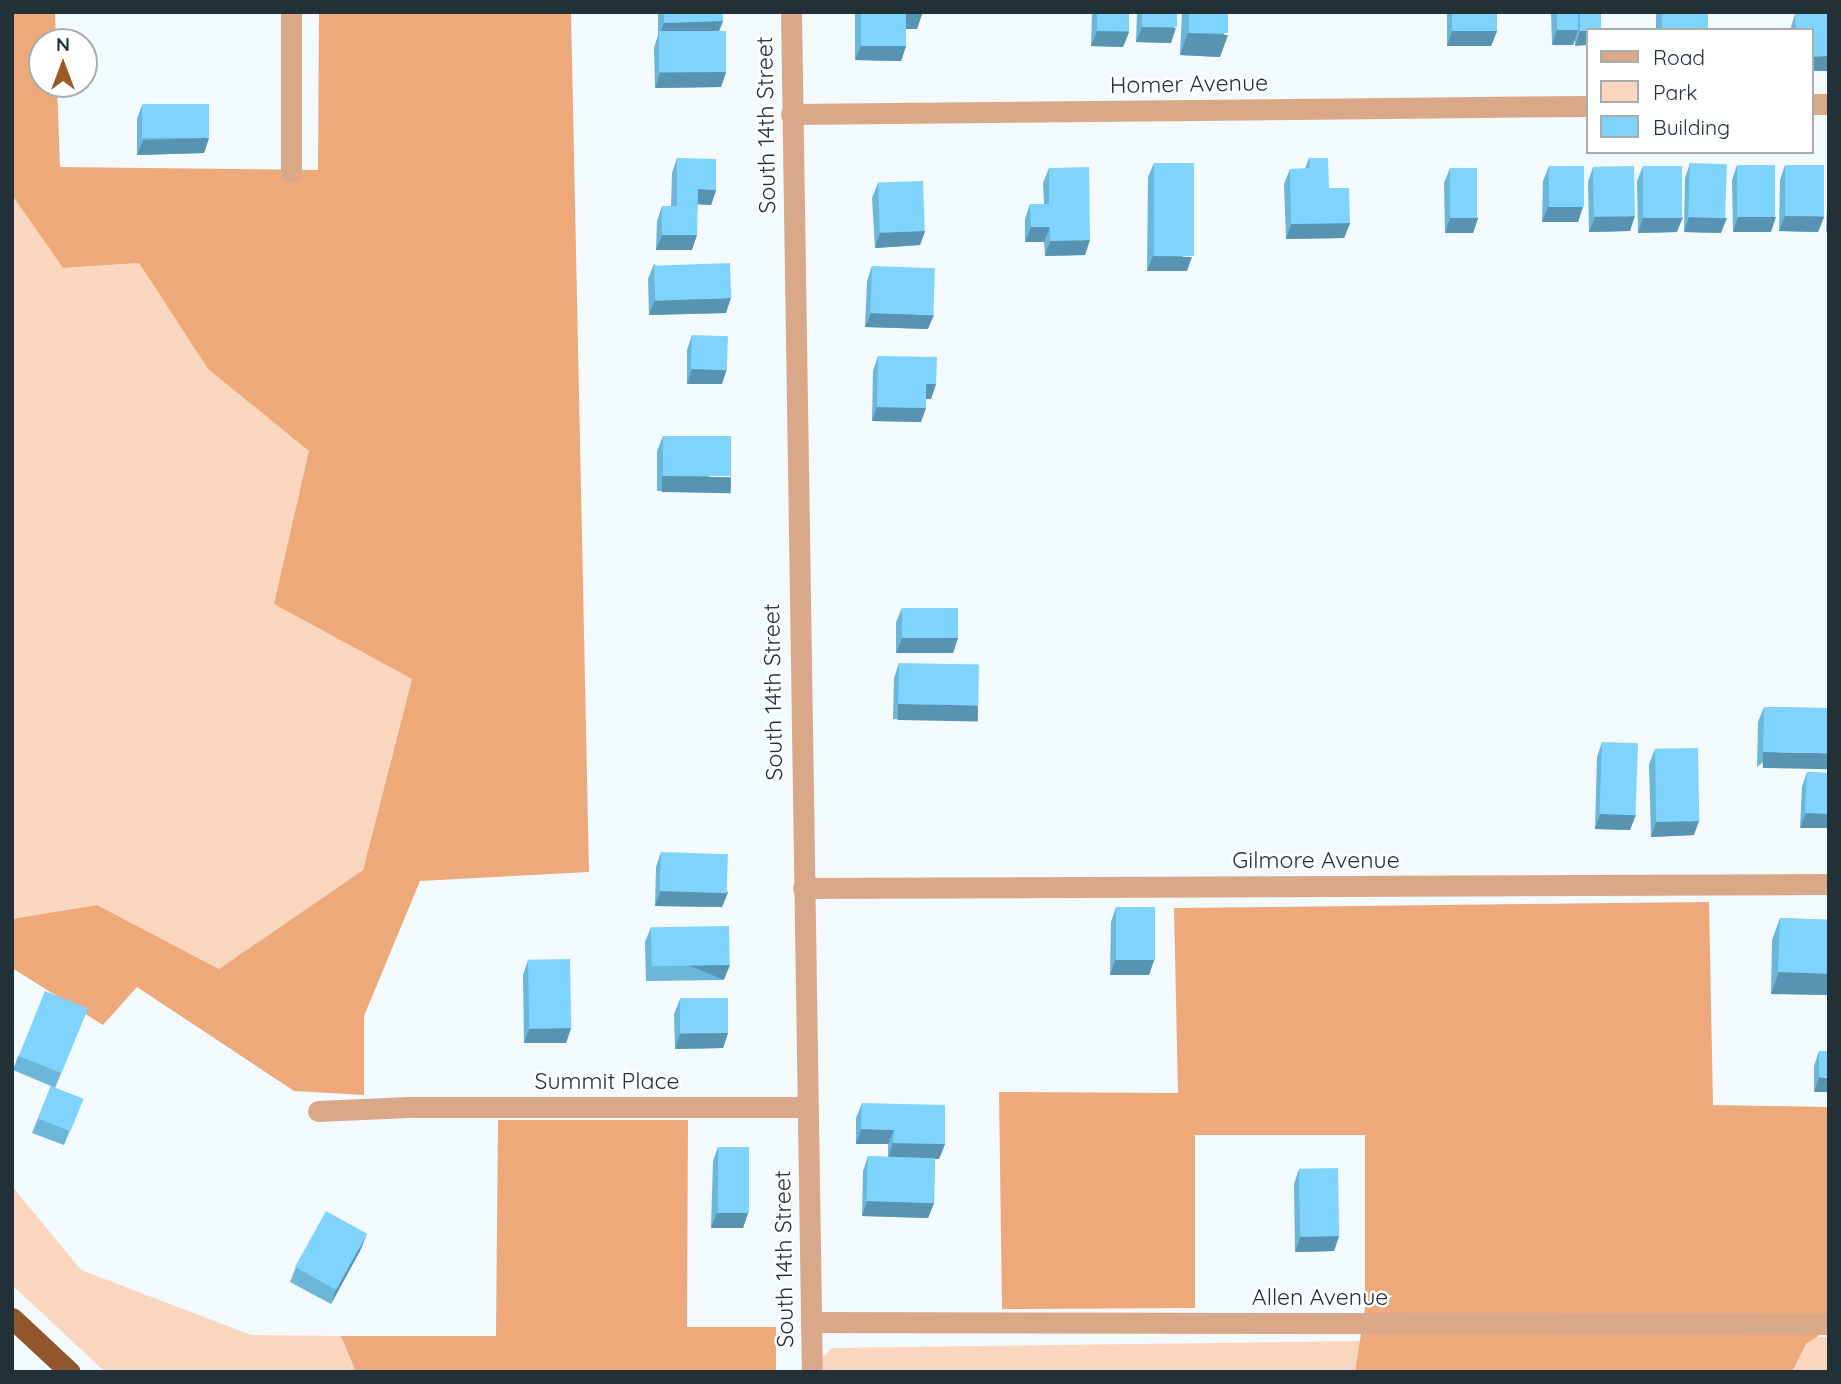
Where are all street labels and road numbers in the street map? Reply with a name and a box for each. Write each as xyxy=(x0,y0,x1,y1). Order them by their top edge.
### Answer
street label: South 14th Street xyxy=(751,36,781,214)
street label: Homer Avenue xyxy=(1110,69,1268,99)
street label: South 14th Street xyxy=(758,603,788,781)
street label: Gilmore Avenue xyxy=(1232,846,1400,874)
street label: Summit Place xyxy=(535,1067,679,1095)
street label: South 14th Street xyxy=(769,1170,799,1348)
street label: Allen Avenue xyxy=(1252,1283,1388,1311)

